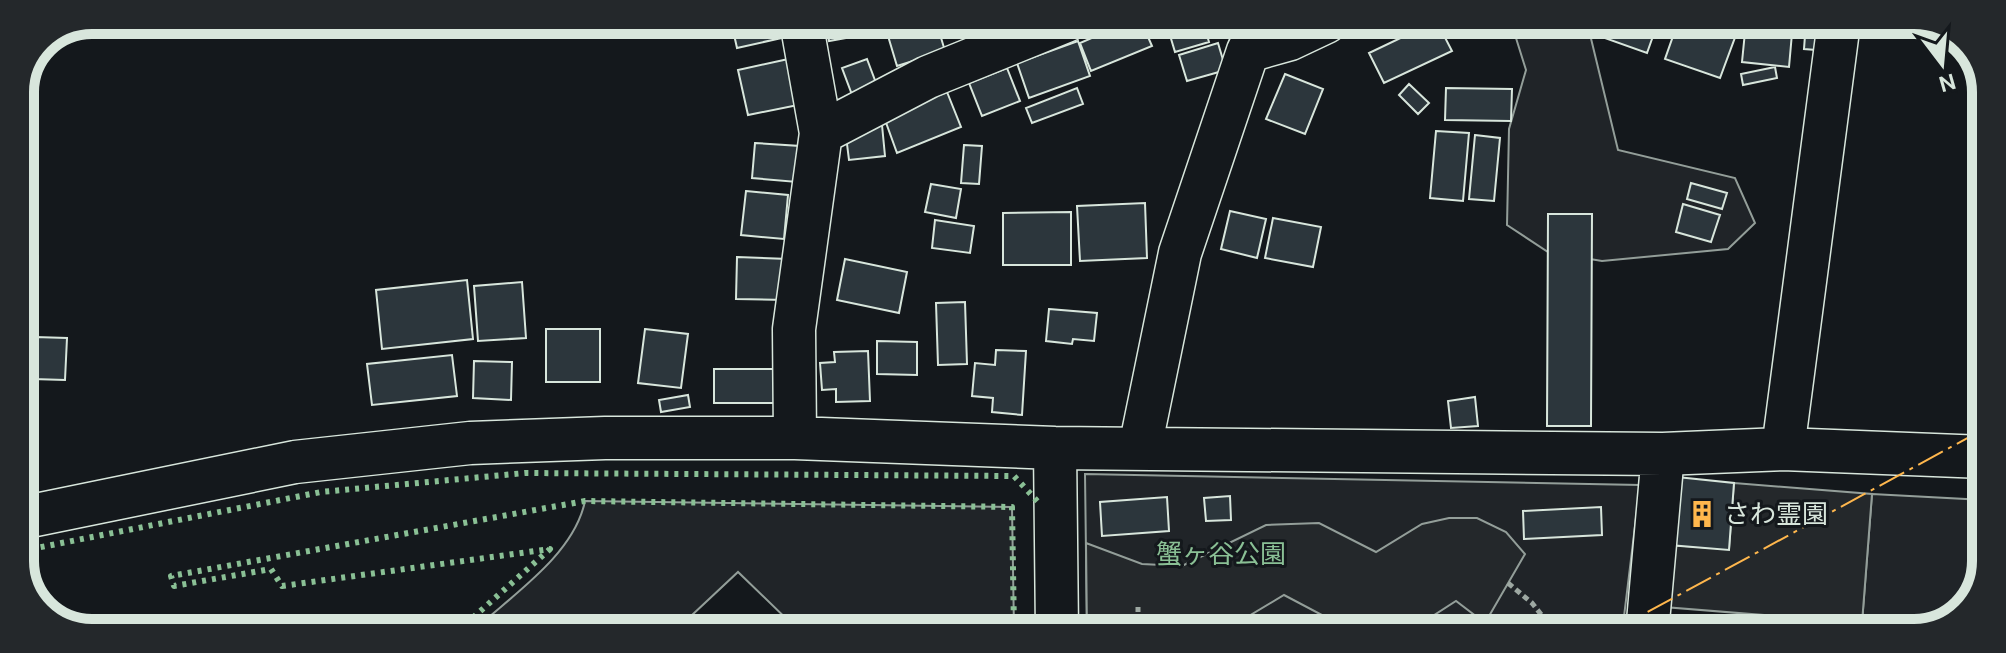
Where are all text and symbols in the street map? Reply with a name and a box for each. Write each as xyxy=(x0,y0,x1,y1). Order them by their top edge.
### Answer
north arrow xyxy=(1902,24,1982,104)
text: N xyxy=(1936,67,1959,99)
place label: さわ霊園 xyxy=(1724,497,1828,531)
building icon: さわ霊園 xyxy=(1687,499,1717,529)
park label: 蟹ヶ谷公園 xyxy=(1156,537,1286,571)

